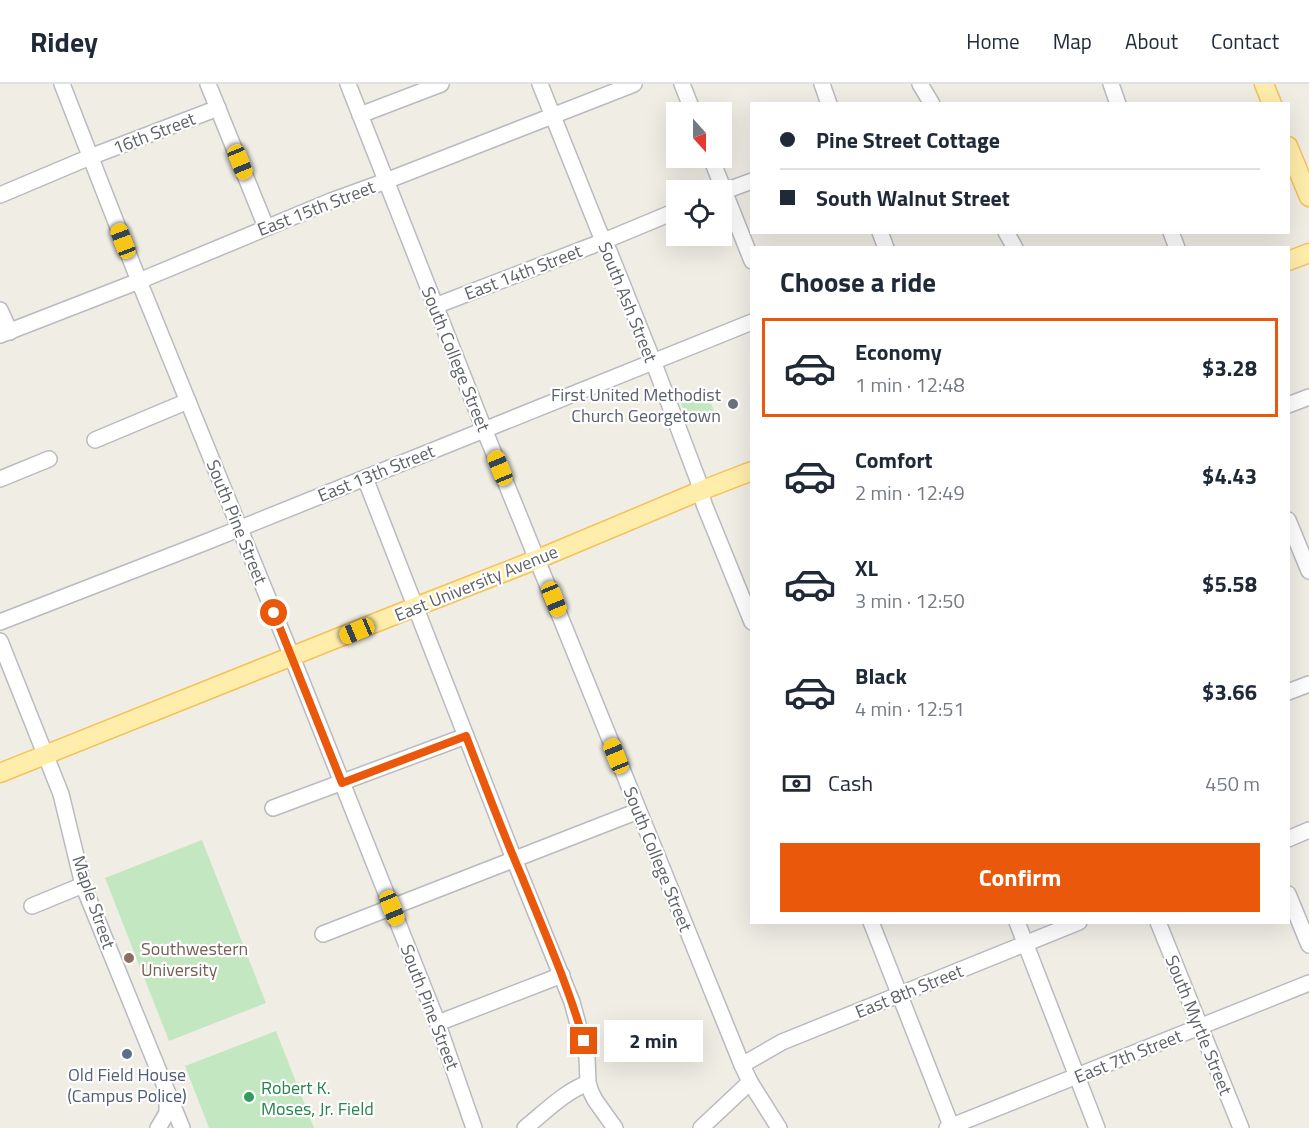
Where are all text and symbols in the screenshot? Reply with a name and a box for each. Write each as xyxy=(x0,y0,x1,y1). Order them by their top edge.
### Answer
text: Ridey xyxy=(30,20,98,63)
text: Home xyxy=(966,25,1020,57)
text: Map xyxy=(1053,25,1092,57)
text: About xyxy=(1125,25,1178,57)
text: Contact xyxy=(1211,25,1279,57)
north arrow xyxy=(666,102,732,168)
map controls xyxy=(666,102,732,246)
street label: 16th Street xyxy=(109,105,200,161)
text: Pine Street Cottage xyxy=(816,123,1000,157)
car xyxy=(225,142,255,182)
street label: East 15th Street xyxy=(253,173,379,243)
button: locate xyxy=(666,180,732,246)
text: South Walnut Street xyxy=(816,181,1010,215)
car xyxy=(108,221,138,261)
street label: East 14th Street xyxy=(460,237,586,307)
street label: South Ash Street xyxy=(592,238,665,367)
text: Choose a ride xyxy=(780,261,936,302)
street label: South College Street xyxy=(415,283,498,436)
text: Economy xyxy=(855,335,942,369)
icon: car xyxy=(783,341,837,395)
text: $3.28 xyxy=(1202,351,1257,385)
text: 1 min · 12:48 xyxy=(855,369,965,400)
place label: First United Methodist Church Georgetown xyxy=(551,381,722,429)
marker: First United Methodist Church Georgetown xyxy=(726,397,740,411)
street label: East 13th Street xyxy=(313,437,439,509)
text: Comfort xyxy=(855,443,933,477)
car xyxy=(485,448,515,488)
icon: car xyxy=(783,449,837,503)
street label: South Pine Street xyxy=(200,456,275,589)
text: $4.43 xyxy=(1202,459,1257,493)
text: 2 min · 12:49 xyxy=(855,477,965,508)
street label: East University Avenue xyxy=(390,538,562,628)
text: XL xyxy=(855,551,878,585)
icon: car xyxy=(783,557,837,611)
text: $5.58 xyxy=(1202,567,1257,601)
car xyxy=(539,579,569,619)
text: 3 min · 12:50 xyxy=(855,585,965,616)
route start xyxy=(260,599,287,626)
car xyxy=(337,616,377,646)
text: Black xyxy=(855,659,907,693)
icon: car xyxy=(783,665,837,719)
text: $3.66 xyxy=(1202,675,1257,709)
text: 4 min · 12:51 xyxy=(855,693,965,724)
car xyxy=(601,736,631,776)
text: Cash xyxy=(828,766,873,800)
icon: cash xyxy=(780,767,813,800)
text: 450 m xyxy=(1205,768,1260,799)
street label: South College Street xyxy=(617,783,700,936)
button: Confirm xyxy=(780,843,1260,912)
street label: Maple Street xyxy=(65,852,123,953)
car xyxy=(377,888,407,928)
place label: Southwestern University xyxy=(141,935,248,983)
street label: South Pine Street xyxy=(394,940,467,1074)
marker: Southwestern University xyxy=(122,951,136,965)
street label: South Myrtle Street xyxy=(1159,951,1240,1100)
street label: East 8th Street xyxy=(851,957,968,1025)
callout: 2 min xyxy=(605,1020,704,1062)
street label: East 7th Street xyxy=(1070,1022,1187,1090)
text: 2 min xyxy=(629,1025,678,1056)
route end xyxy=(570,1027,597,1054)
marker: Old Field House (Campus Police) xyxy=(120,1047,134,1061)
place label: Old Field House (Campus Police) xyxy=(67,1061,187,1109)
place label: Robert K. Moses, Jr. Field xyxy=(261,1074,374,1122)
marker: Robert K. Moses, Jr. Field xyxy=(242,1090,256,1104)

